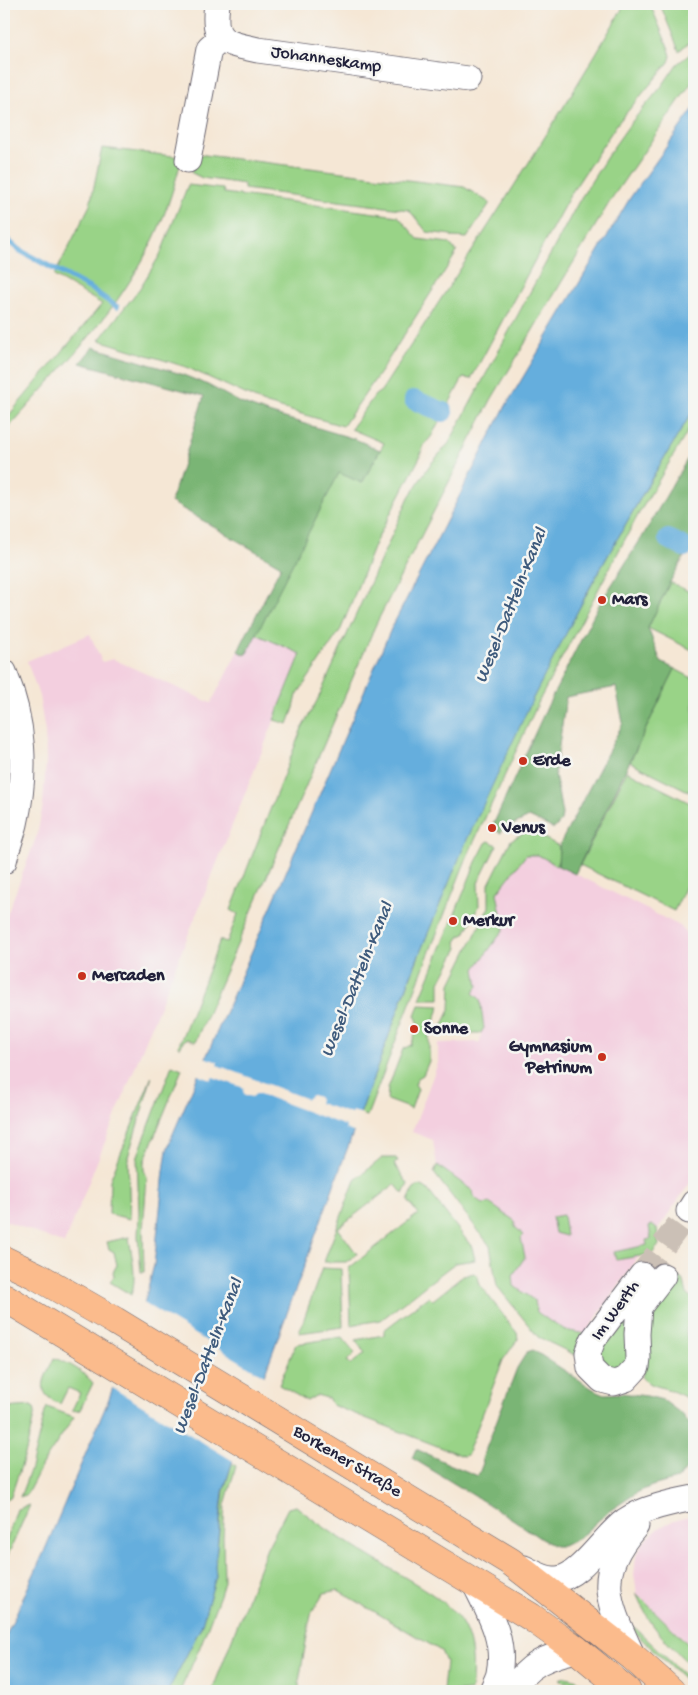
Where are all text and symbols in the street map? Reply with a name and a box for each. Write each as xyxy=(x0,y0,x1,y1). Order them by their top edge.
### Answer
street label: Johanneskamp xyxy=(269,42,383,78)
water label: Wesel-Datteln-Kanal xyxy=(470,523,554,687)
place label: Mars xyxy=(612,590,649,611)
marker: Mars xyxy=(596,594,608,606)
place label: Erde xyxy=(533,751,571,772)
marker: Erde xyxy=(517,755,529,767)
place label: Venus xyxy=(501,818,546,839)
marker: Venus xyxy=(486,822,498,834)
water label: Wesel-Datteln-Kanal xyxy=(316,897,400,1061)
place label: Merkur xyxy=(463,911,517,932)
marker: Merkur xyxy=(447,915,459,927)
place label: Mercaden xyxy=(92,966,165,987)
marker: Mercaden xyxy=(76,970,88,982)
place label: Sonne xyxy=(424,1019,469,1040)
marker: Sonne xyxy=(408,1023,420,1035)
place label: Gymnasium Petrinum xyxy=(509,1037,592,1079)
marker: Gymnasium Petrinum xyxy=(596,1051,608,1063)
water label: Wesel-Datteln-Kanal xyxy=(169,1274,250,1438)
street label: Im Werth xyxy=(587,1277,645,1345)
street label: Borkener Straße xyxy=(288,1421,406,1503)

